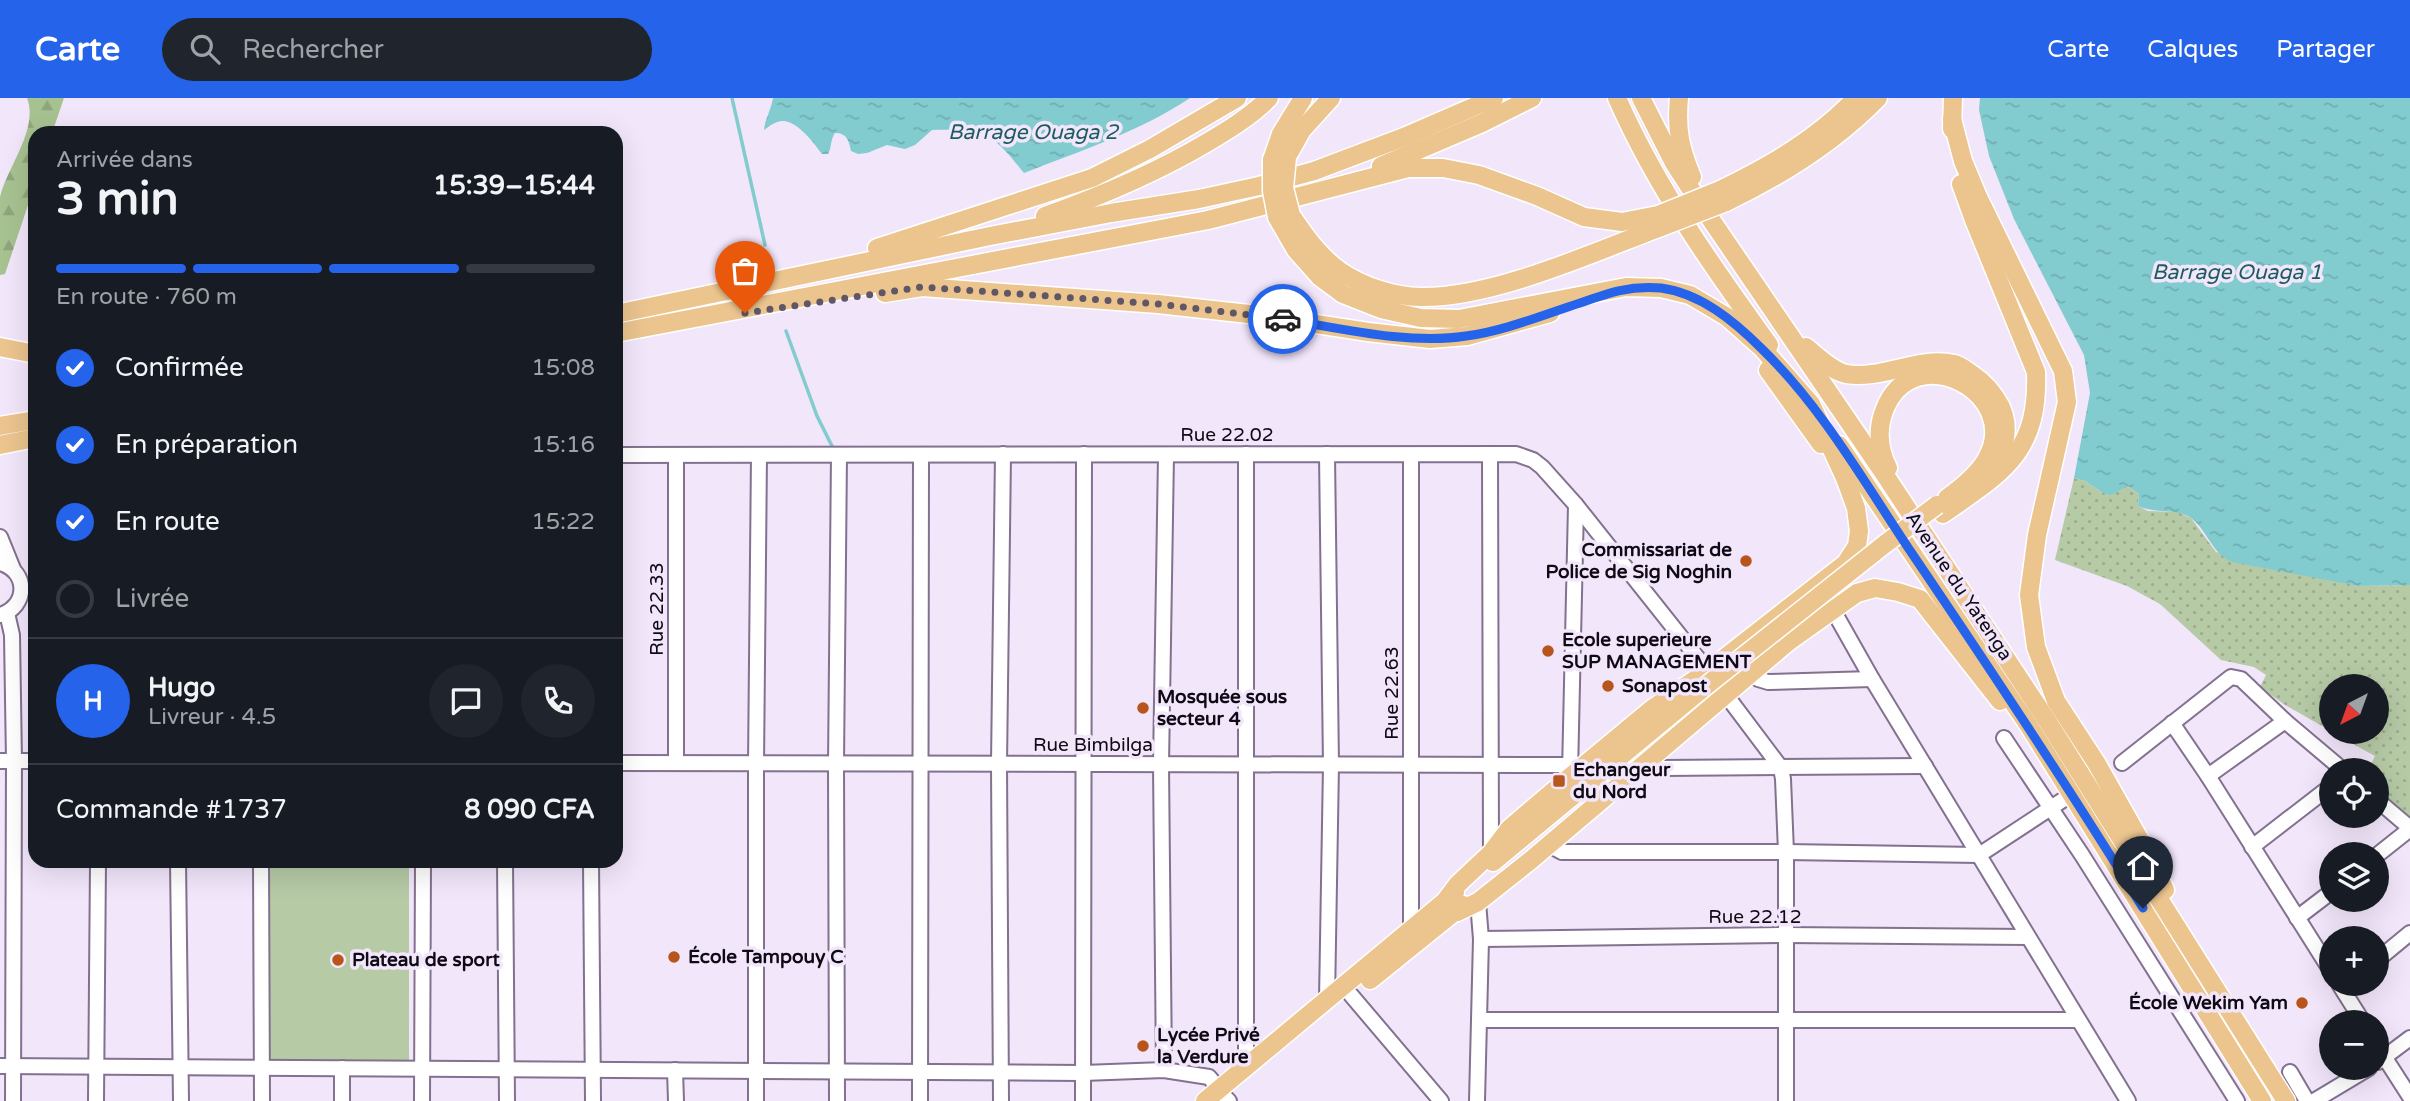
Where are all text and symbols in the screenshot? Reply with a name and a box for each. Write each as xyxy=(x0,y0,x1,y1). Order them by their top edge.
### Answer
search box xyxy=(162,18,652,81)
text: Carte xyxy=(35,30,120,69)
icon: search xyxy=(186,30,224,68)
text: Rechercher xyxy=(242,34,384,65)
text: Carte xyxy=(2047,35,2109,64)
text: Calques xyxy=(2147,35,2238,64)
text: Partager xyxy=(2276,35,2375,64)
water label: Barrage Ouaga 2 xyxy=(948,120,1120,145)
text: Arrivée dans xyxy=(56,146,193,174)
text: 15:39–15:44 xyxy=(433,170,595,201)
text: 3 min xyxy=(56,172,179,227)
pin xyxy=(715,241,775,313)
icon: bag xyxy=(726,252,764,290)
water label: Barrage Ouaga 1 xyxy=(2152,260,2322,285)
text: En route · 760 m xyxy=(56,283,237,311)
courier xyxy=(1248,284,1318,354)
icon: car xyxy=(1264,300,1302,338)
icon: check xyxy=(56,349,94,387)
text: Confirmée xyxy=(115,352,244,383)
text: 15:08 xyxy=(531,354,595,382)
street label: Rue 22.02 xyxy=(1180,424,1274,446)
icon: check xyxy=(56,426,94,464)
text: En préparation xyxy=(115,429,298,460)
text: 15:16 xyxy=(531,431,595,459)
icon: check xyxy=(56,503,94,541)
text: En route xyxy=(115,506,220,537)
street label: Avenue du Yatenga xyxy=(1901,507,2017,665)
text: 15:22 xyxy=(531,508,595,536)
place label: Commissariat de Police de Sig Noghin xyxy=(1545,539,1732,584)
marker: Commissariat de Police de Sig Noghin xyxy=(1738,553,1754,569)
street label: Rue 22.33 xyxy=(646,562,668,656)
text: Livrée xyxy=(115,583,189,614)
place label: Ecole superieure SUP MANAGEMENT xyxy=(1562,629,1752,673)
marker: Ecole superieure SUP MANAGEMENT xyxy=(1540,643,1556,659)
street label: Rue 22.63 xyxy=(1381,646,1403,740)
button: chat xyxy=(429,664,503,738)
button: phone xyxy=(521,664,595,738)
text: Hugo xyxy=(148,672,215,703)
north arrow xyxy=(2319,674,2389,744)
map controls xyxy=(2319,674,2389,1080)
place label: Sonapost xyxy=(1622,675,1708,698)
marker: Sonapost xyxy=(1600,678,1616,694)
text: H xyxy=(83,686,103,717)
place label: Mosquée sous secteur 4 xyxy=(1157,686,1287,730)
marker: Mosquée sous secteur 4 xyxy=(1135,700,1151,716)
text: Livreur · 4.5 xyxy=(148,703,276,731)
street label: Rue Bimbilga xyxy=(1033,734,1153,756)
button: locate xyxy=(2319,758,2389,828)
place label: Echangeur du Nord xyxy=(1573,759,1671,803)
marker: Echangeur du Nord xyxy=(1551,773,1567,789)
text: Commande #1737 xyxy=(56,794,287,825)
text: 8 090 CFA xyxy=(464,794,595,825)
pin xyxy=(2113,836,2173,908)
button: layers xyxy=(2319,842,2389,912)
icon: home xyxy=(2124,847,2162,885)
street label: Rue 22.12 xyxy=(1708,906,1802,928)
button: + xyxy=(2319,926,2389,996)
place label: École Tampouy C xyxy=(688,945,844,969)
place label: Plateau de sport xyxy=(352,949,500,972)
marker: École Tampouy C xyxy=(666,949,682,965)
marker: Plateau de sport xyxy=(330,952,346,968)
place label: École Wekim Yam xyxy=(2129,991,2288,1014)
marker: École Wekim Yam xyxy=(2294,995,2310,1011)
button: − xyxy=(2319,1010,2389,1080)
place label: Lycée Privé la Verdure xyxy=(1157,1024,1260,1068)
marker: Lycée Privé la Verdure xyxy=(1135,1038,1151,1054)

